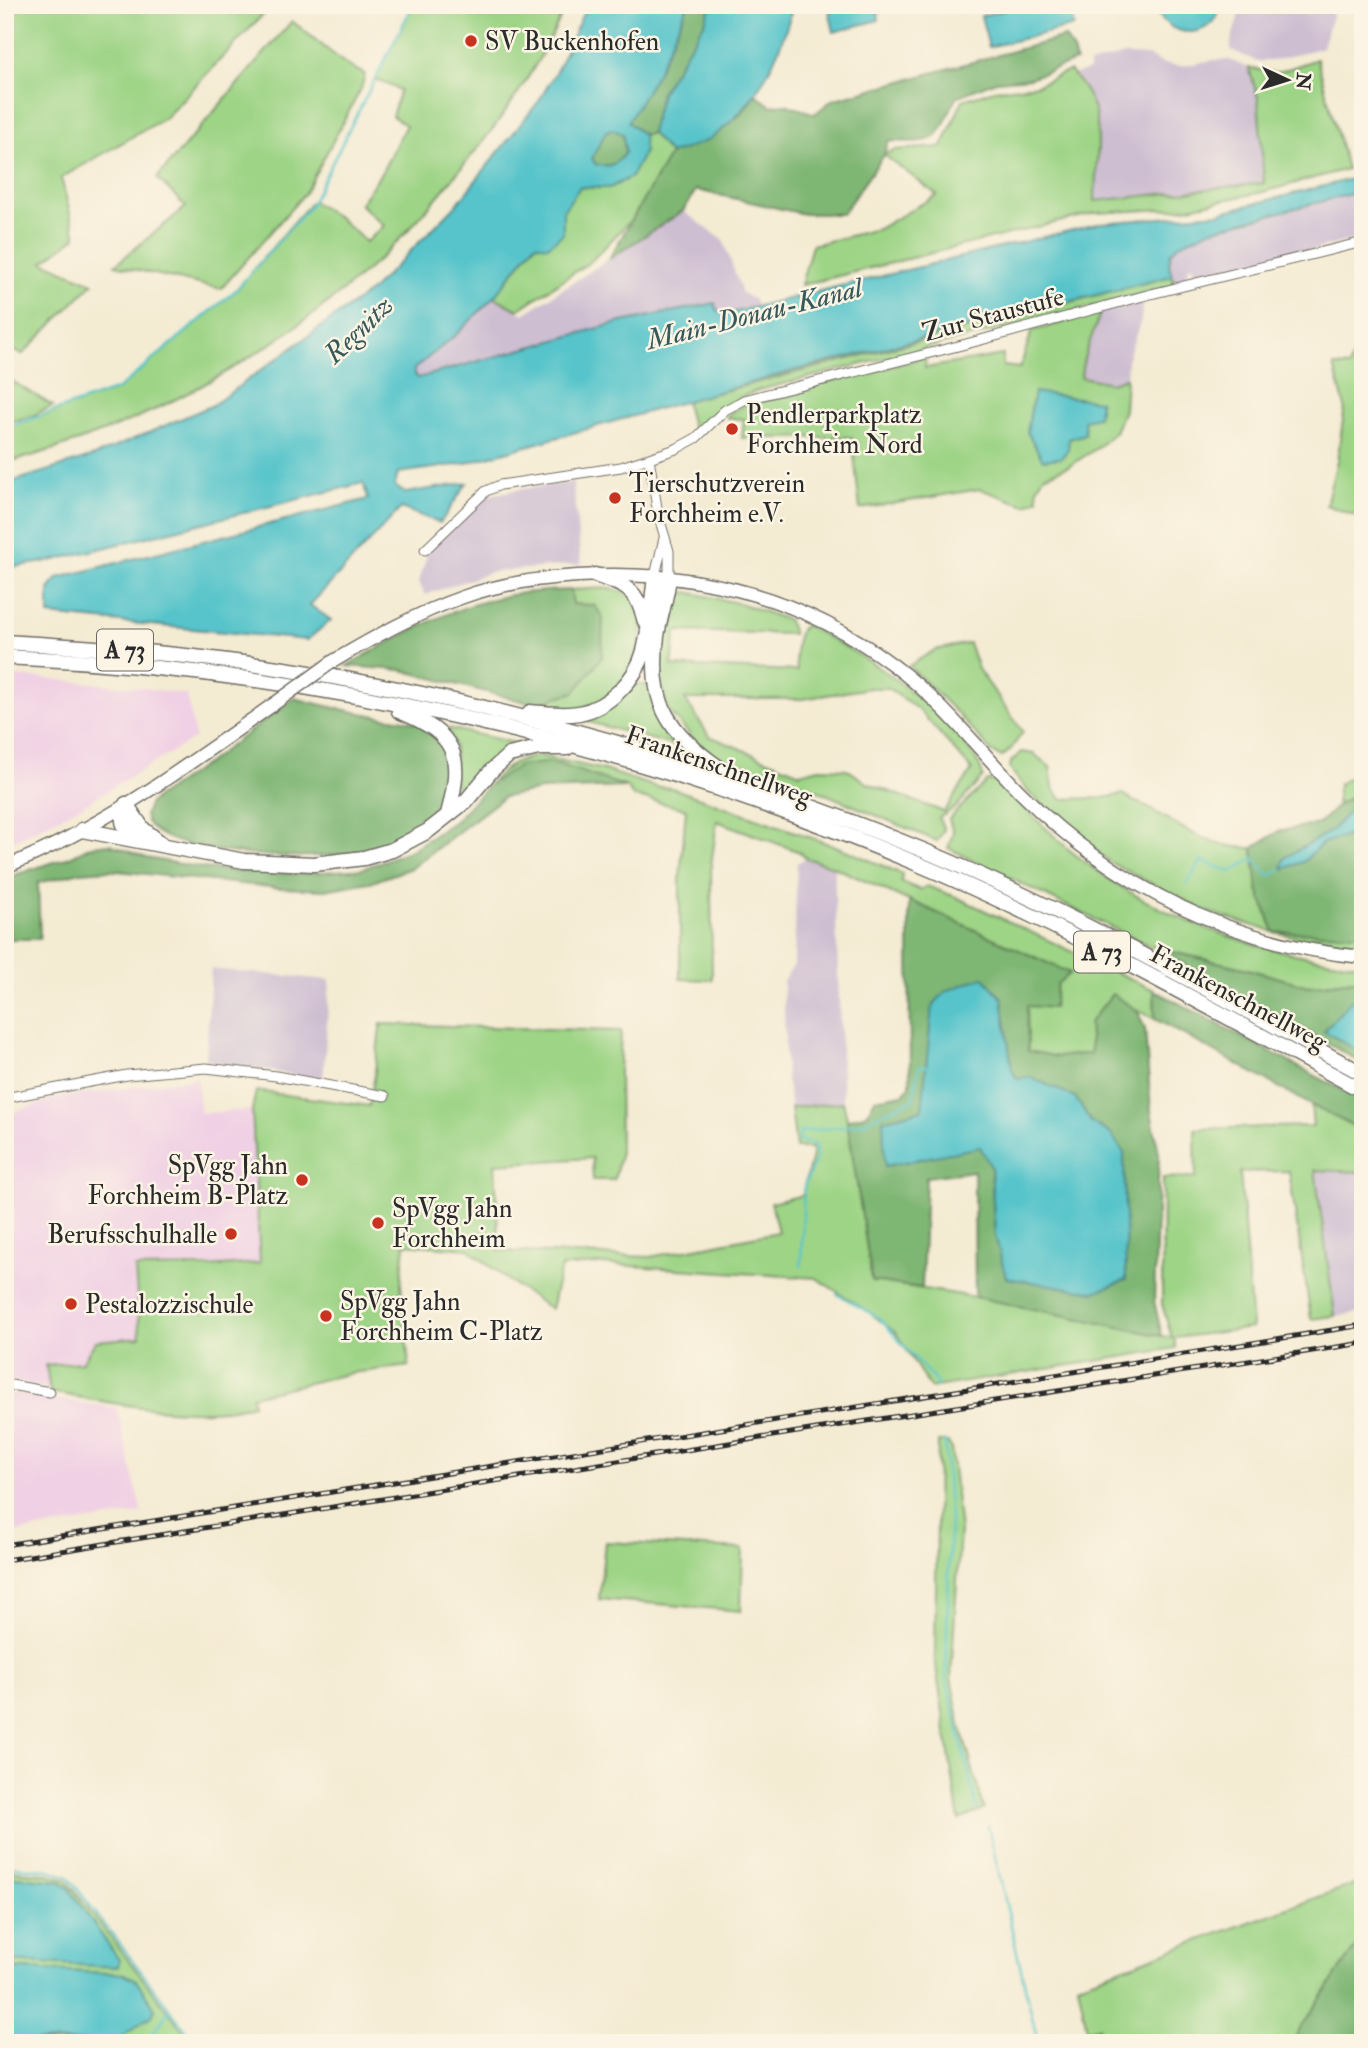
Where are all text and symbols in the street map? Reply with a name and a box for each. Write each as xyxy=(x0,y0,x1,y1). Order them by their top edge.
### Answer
place label: SV Buckenhofen xyxy=(485,26,659,58)
marker: SV Buckenhofen xyxy=(463,33,479,49)
north arrow xyxy=(1252,46,1322,116)
text: N xyxy=(1290,71,1316,91)
water label: Main-Donau-Kanal xyxy=(641,270,868,359)
street label: Zur Staustufe xyxy=(919,281,1068,349)
water label: Regnitz xyxy=(316,289,401,372)
place label: Pendlerparkplatz Forchheim Nord xyxy=(746,399,923,461)
marker: Pendlerparkplatz Forchheim Nord xyxy=(724,421,740,437)
place label: Tierschutzverein Forchheim e.V. xyxy=(629,468,805,530)
marker: Tierschutzverein Forchheim e.V. xyxy=(607,490,623,506)
road number: A 73 xyxy=(97,630,153,670)
street label: Frankenschnellweg xyxy=(621,719,818,813)
road number: A 73 xyxy=(1074,932,1130,972)
street label: Frankenschnellweg xyxy=(1145,938,1334,1059)
place label: SpVgg Jahn Forchheim B-Platz xyxy=(87,1150,288,1212)
marker: SpVgg Jahn Forchheim B-Platz xyxy=(294,1172,310,1188)
place label: SpVgg Jahn Forchheim xyxy=(392,1193,512,1255)
marker: SpVgg Jahn Forchheim xyxy=(370,1215,386,1231)
place label: Berufsschulhalle xyxy=(47,1219,217,1251)
marker: Berufsschulhalle xyxy=(223,1226,239,1242)
place label: SpVgg Jahn Forchheim C-Platz xyxy=(340,1286,543,1348)
place label: Pestalozzischule xyxy=(85,1289,253,1321)
marker: Pestalozzischule xyxy=(63,1296,79,1312)
marker: SpVgg Jahn Forchheim C-Platz xyxy=(318,1308,334,1324)

